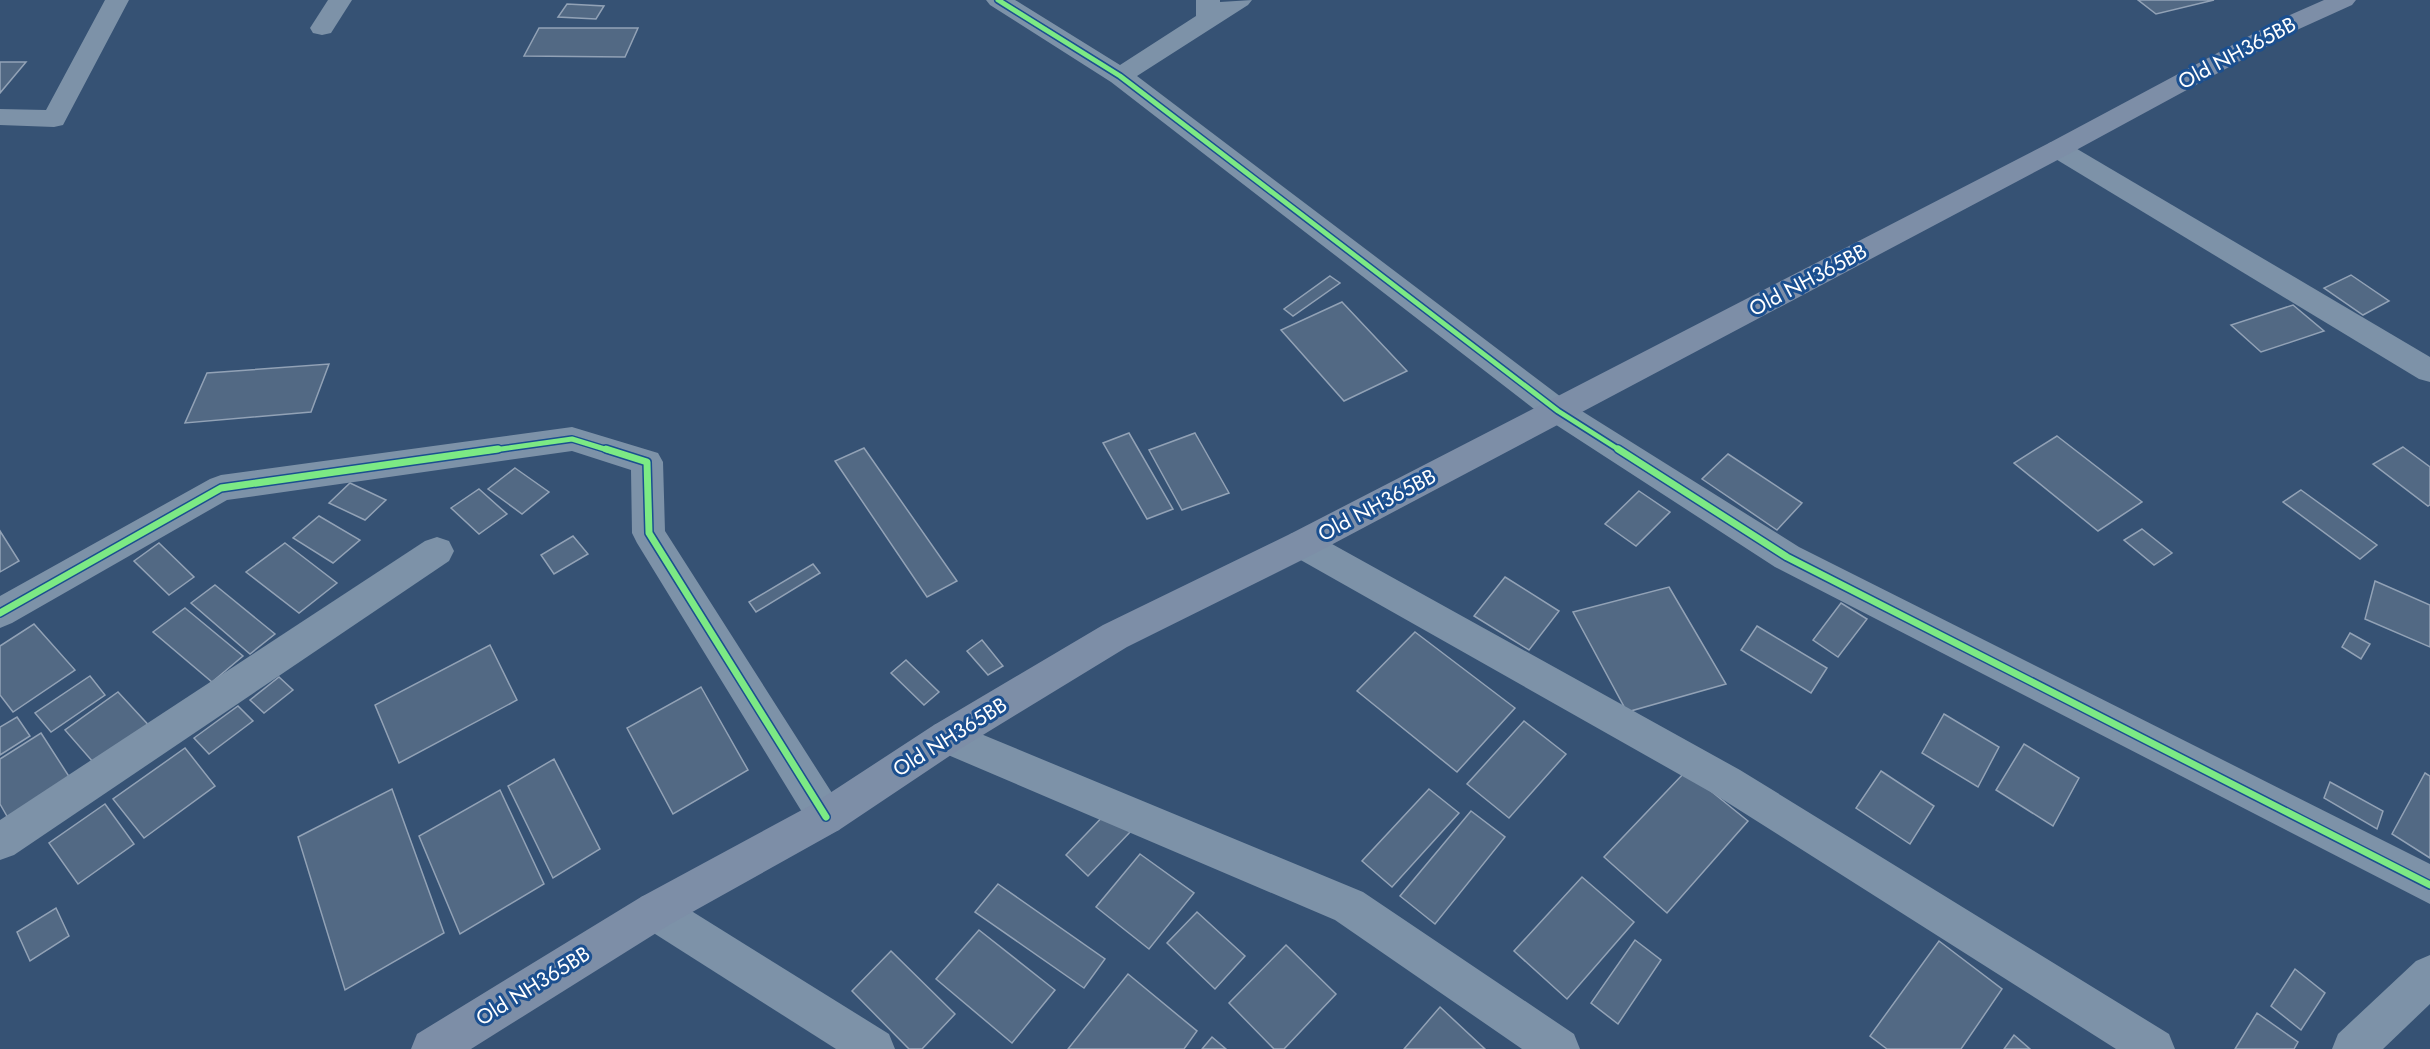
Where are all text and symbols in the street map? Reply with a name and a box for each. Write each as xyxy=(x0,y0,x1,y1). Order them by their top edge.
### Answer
street label: Old NH365BB xyxy=(2173,9,2301,97)
street label: Old NH365BB xyxy=(1744,236,1872,324)
street label: Old NH365BB xyxy=(1313,461,1441,549)
street label: Old NH365BB xyxy=(887,690,1013,784)
street label: Old NH365BB xyxy=(470,939,596,1033)

